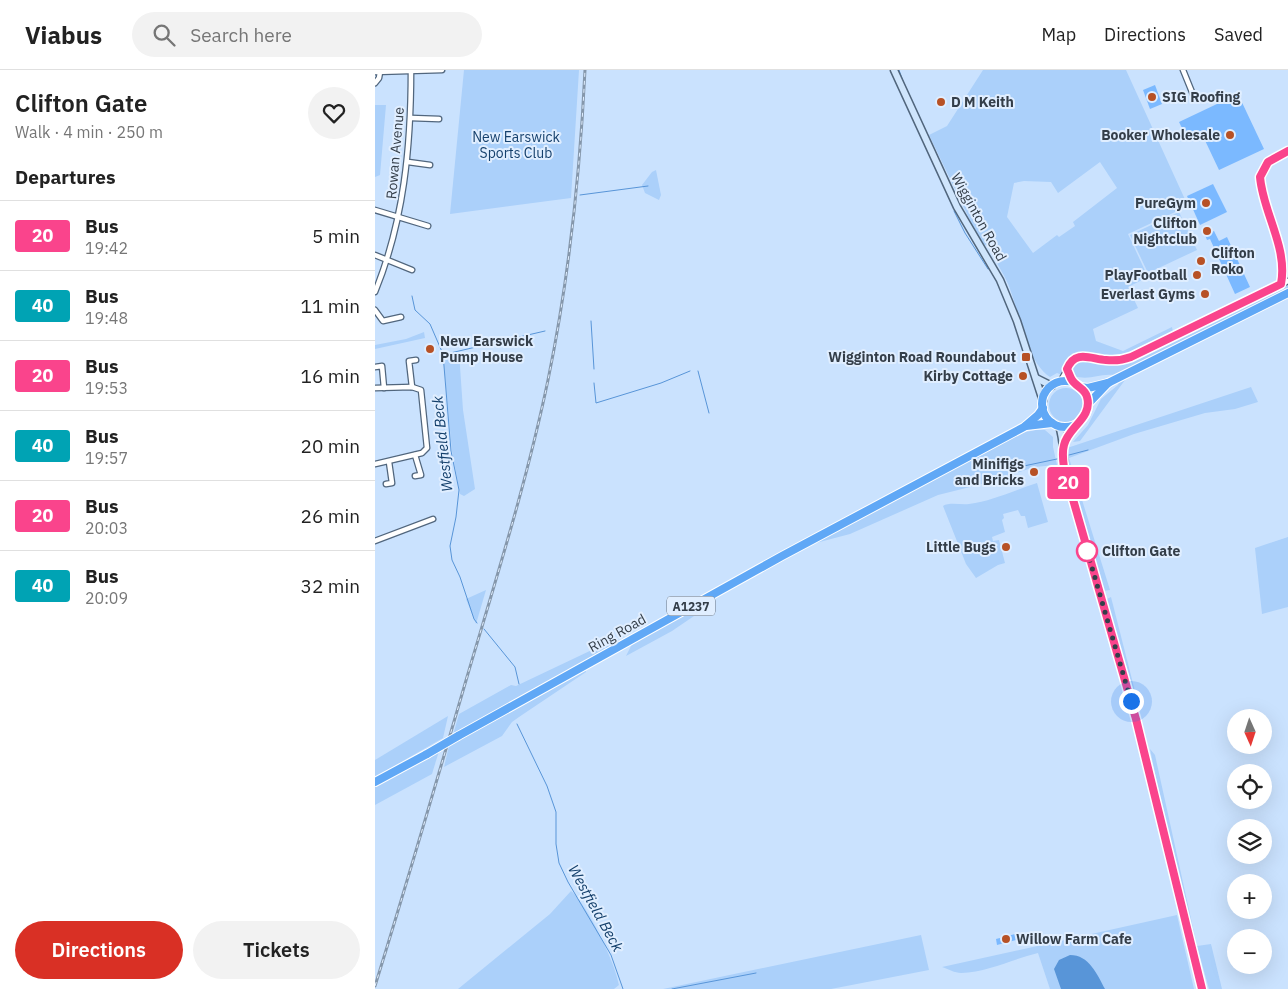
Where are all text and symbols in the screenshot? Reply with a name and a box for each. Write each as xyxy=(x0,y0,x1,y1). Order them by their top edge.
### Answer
search box xyxy=(132,12,482,57)
text: Viabus xyxy=(25,19,102,51)
icon: search xyxy=(150,21,178,49)
text: Search here xyxy=(190,23,292,47)
text: Map xyxy=(1041,23,1076,46)
text: Directions xyxy=(1104,23,1186,46)
text: Saved xyxy=(1214,23,1263,46)
text: Clifton Gate xyxy=(15,87,147,119)
button: heart xyxy=(308,87,360,139)
place label: SIG Roofing xyxy=(1162,88,1240,106)
marker: SIG Roofing xyxy=(1146,91,1158,103)
place label: D M Keith xyxy=(951,93,1014,111)
marker: D M Keith xyxy=(935,96,947,108)
street label: Rowan Avenue xyxy=(382,106,408,200)
text: Walk · 4 min · 250 m xyxy=(15,122,163,142)
place label: Booker Wholesale xyxy=(1101,126,1220,144)
park label: New Earswick Sports Club xyxy=(472,128,560,162)
marker: Booker Wholesale xyxy=(1224,129,1236,141)
text: Departures xyxy=(15,165,115,189)
street label: Wigginton Road xyxy=(947,170,1011,264)
place label: PureGym xyxy=(1135,194,1196,212)
marker: PureGym xyxy=(1200,197,1212,209)
text: Bus xyxy=(85,214,119,238)
place label: Clifton Nightclub xyxy=(1133,214,1197,248)
text: 20 xyxy=(32,224,53,247)
text: 5 min xyxy=(312,224,360,248)
marker: Clifton Nightclub xyxy=(1201,225,1213,237)
text: 19:42 xyxy=(85,238,128,258)
place label: Clifton Roko xyxy=(1211,244,1255,278)
marker: Clifton Roko xyxy=(1195,255,1207,267)
place label: PlayFootball xyxy=(1105,266,1187,284)
marker: PlayFootball xyxy=(1191,269,1203,281)
text: Bus xyxy=(85,284,119,308)
place label: Everlast Gyms xyxy=(1101,285,1195,303)
marker: Everlast Gyms xyxy=(1199,288,1211,300)
text: 40 xyxy=(32,294,53,317)
text: 11 min xyxy=(301,294,360,318)
text: 19:48 xyxy=(85,308,128,328)
place label: New Earswick Pump House xyxy=(440,332,534,366)
marker: New Earswick Pump House xyxy=(424,343,436,355)
place label: Wigginton Road Roundabout xyxy=(828,348,1016,366)
marker: Wigginton Road Roundabout xyxy=(1020,351,1032,363)
text: Bus xyxy=(85,354,119,378)
text: 20 xyxy=(32,364,53,387)
text: 16 min xyxy=(301,364,360,388)
place label: Kirby Cottage xyxy=(923,367,1013,385)
marker: Kirby Cottage xyxy=(1017,370,1029,382)
text: 19:53 xyxy=(85,378,128,398)
water label: Westfield Beck xyxy=(428,395,456,493)
text: Bus xyxy=(85,424,119,448)
text: 40 xyxy=(32,434,53,457)
text: 20 min xyxy=(301,434,360,458)
text: 19:57 xyxy=(85,448,128,468)
place label: Minifigs and Bricks xyxy=(955,455,1024,489)
marker: Minifigs and Bricks xyxy=(1028,466,1040,478)
line badge: 20 xyxy=(1045,467,1091,499)
text: 20 xyxy=(1057,471,1079,494)
text: Bus xyxy=(85,494,119,518)
text: 20 xyxy=(32,504,53,527)
text: 26 min xyxy=(301,504,360,528)
text: 20:03 xyxy=(85,518,128,538)
place label: Little Bugs xyxy=(926,538,996,556)
marker: Clifton Gate xyxy=(1076,540,1098,562)
marker: Little Bugs xyxy=(1000,541,1012,553)
place label: Clifton Gate xyxy=(1102,542,1181,560)
text: Bus xyxy=(85,564,119,588)
text: 40 xyxy=(32,574,53,597)
text: 32 min xyxy=(301,574,360,598)
text: 20:09 xyxy=(85,588,128,608)
road number: A1237 xyxy=(667,596,715,616)
street label: Ring Road xyxy=(585,610,649,656)
your location xyxy=(1119,689,1144,714)
north arrow xyxy=(1227,709,1273,754)
map controls xyxy=(1227,709,1272,974)
button: locate xyxy=(1227,764,1272,809)
button: layers xyxy=(1227,819,1272,864)
water label: Westfield Beck xyxy=(564,861,628,955)
button: + xyxy=(1227,874,1272,919)
button: Directions xyxy=(15,921,183,979)
button: Tickets xyxy=(193,921,360,979)
button: − xyxy=(1227,929,1272,974)
place label: Willow Farm Cafe xyxy=(1016,930,1132,948)
marker: Willow Farm Cafe xyxy=(1000,933,1012,945)

